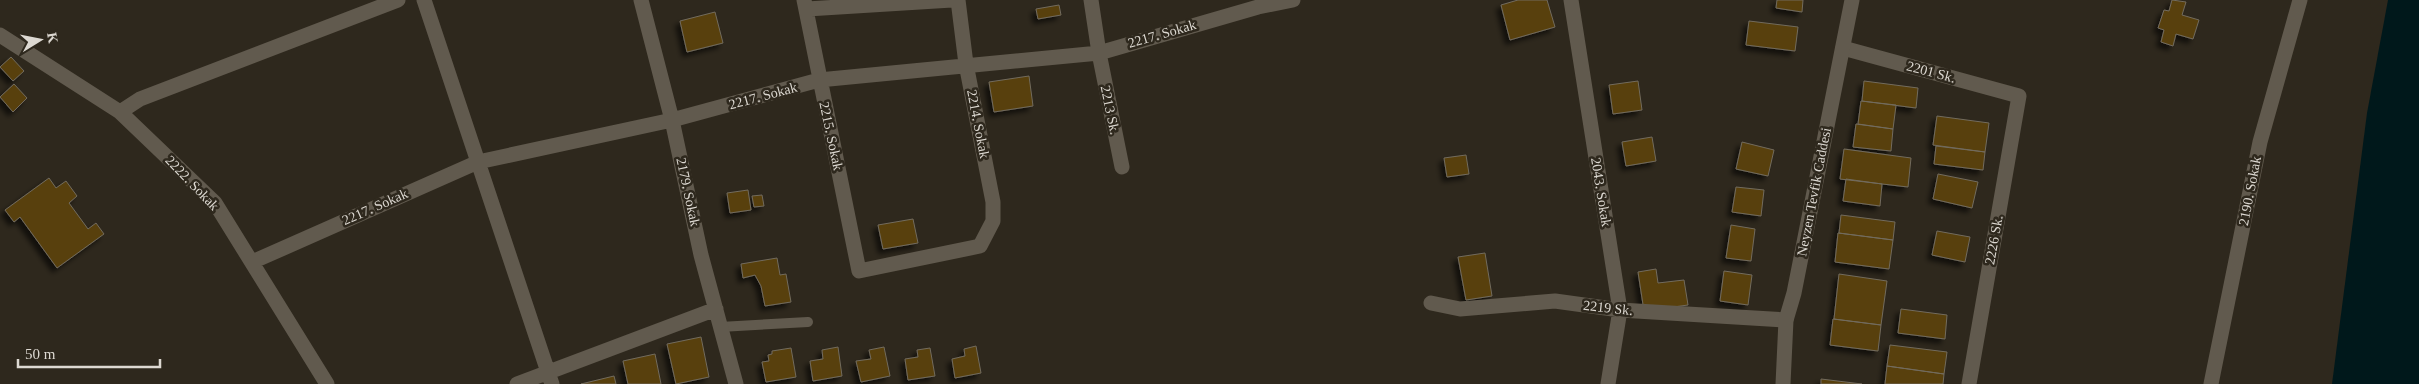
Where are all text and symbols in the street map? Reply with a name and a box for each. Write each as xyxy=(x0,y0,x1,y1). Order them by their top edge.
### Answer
north arrow xyxy=(15,15,65,65)
street label: 2217. Sokak xyxy=(1126,17,1198,51)
text: K xyxy=(44,31,61,45)
street label: 2201 Sk. xyxy=(1905,58,1957,86)
street label: 2217. Sokak xyxy=(727,80,799,112)
street label: 2213 Sk. xyxy=(1097,84,1123,136)
street label: 2214. Sokak xyxy=(964,88,992,160)
street label: 2215. Sokak xyxy=(816,100,846,172)
street label: Neyzen Tevfik Caddesi xyxy=(1794,126,1834,258)
street label: 2222. Sokak xyxy=(162,153,222,213)
street label: 2190. Sokak xyxy=(2236,155,2264,227)
street label: 2179. Sokak xyxy=(673,156,703,228)
street label: 2043. Sokak xyxy=(1588,156,1614,228)
street label: 2217. Sokak xyxy=(340,186,410,228)
street label: 2226 Sk. xyxy=(1982,214,2006,266)
street label: 2219 Sk. xyxy=(1582,298,1634,318)
scale bar xyxy=(18,336,160,368)
text: 50 m xyxy=(25,346,56,362)

